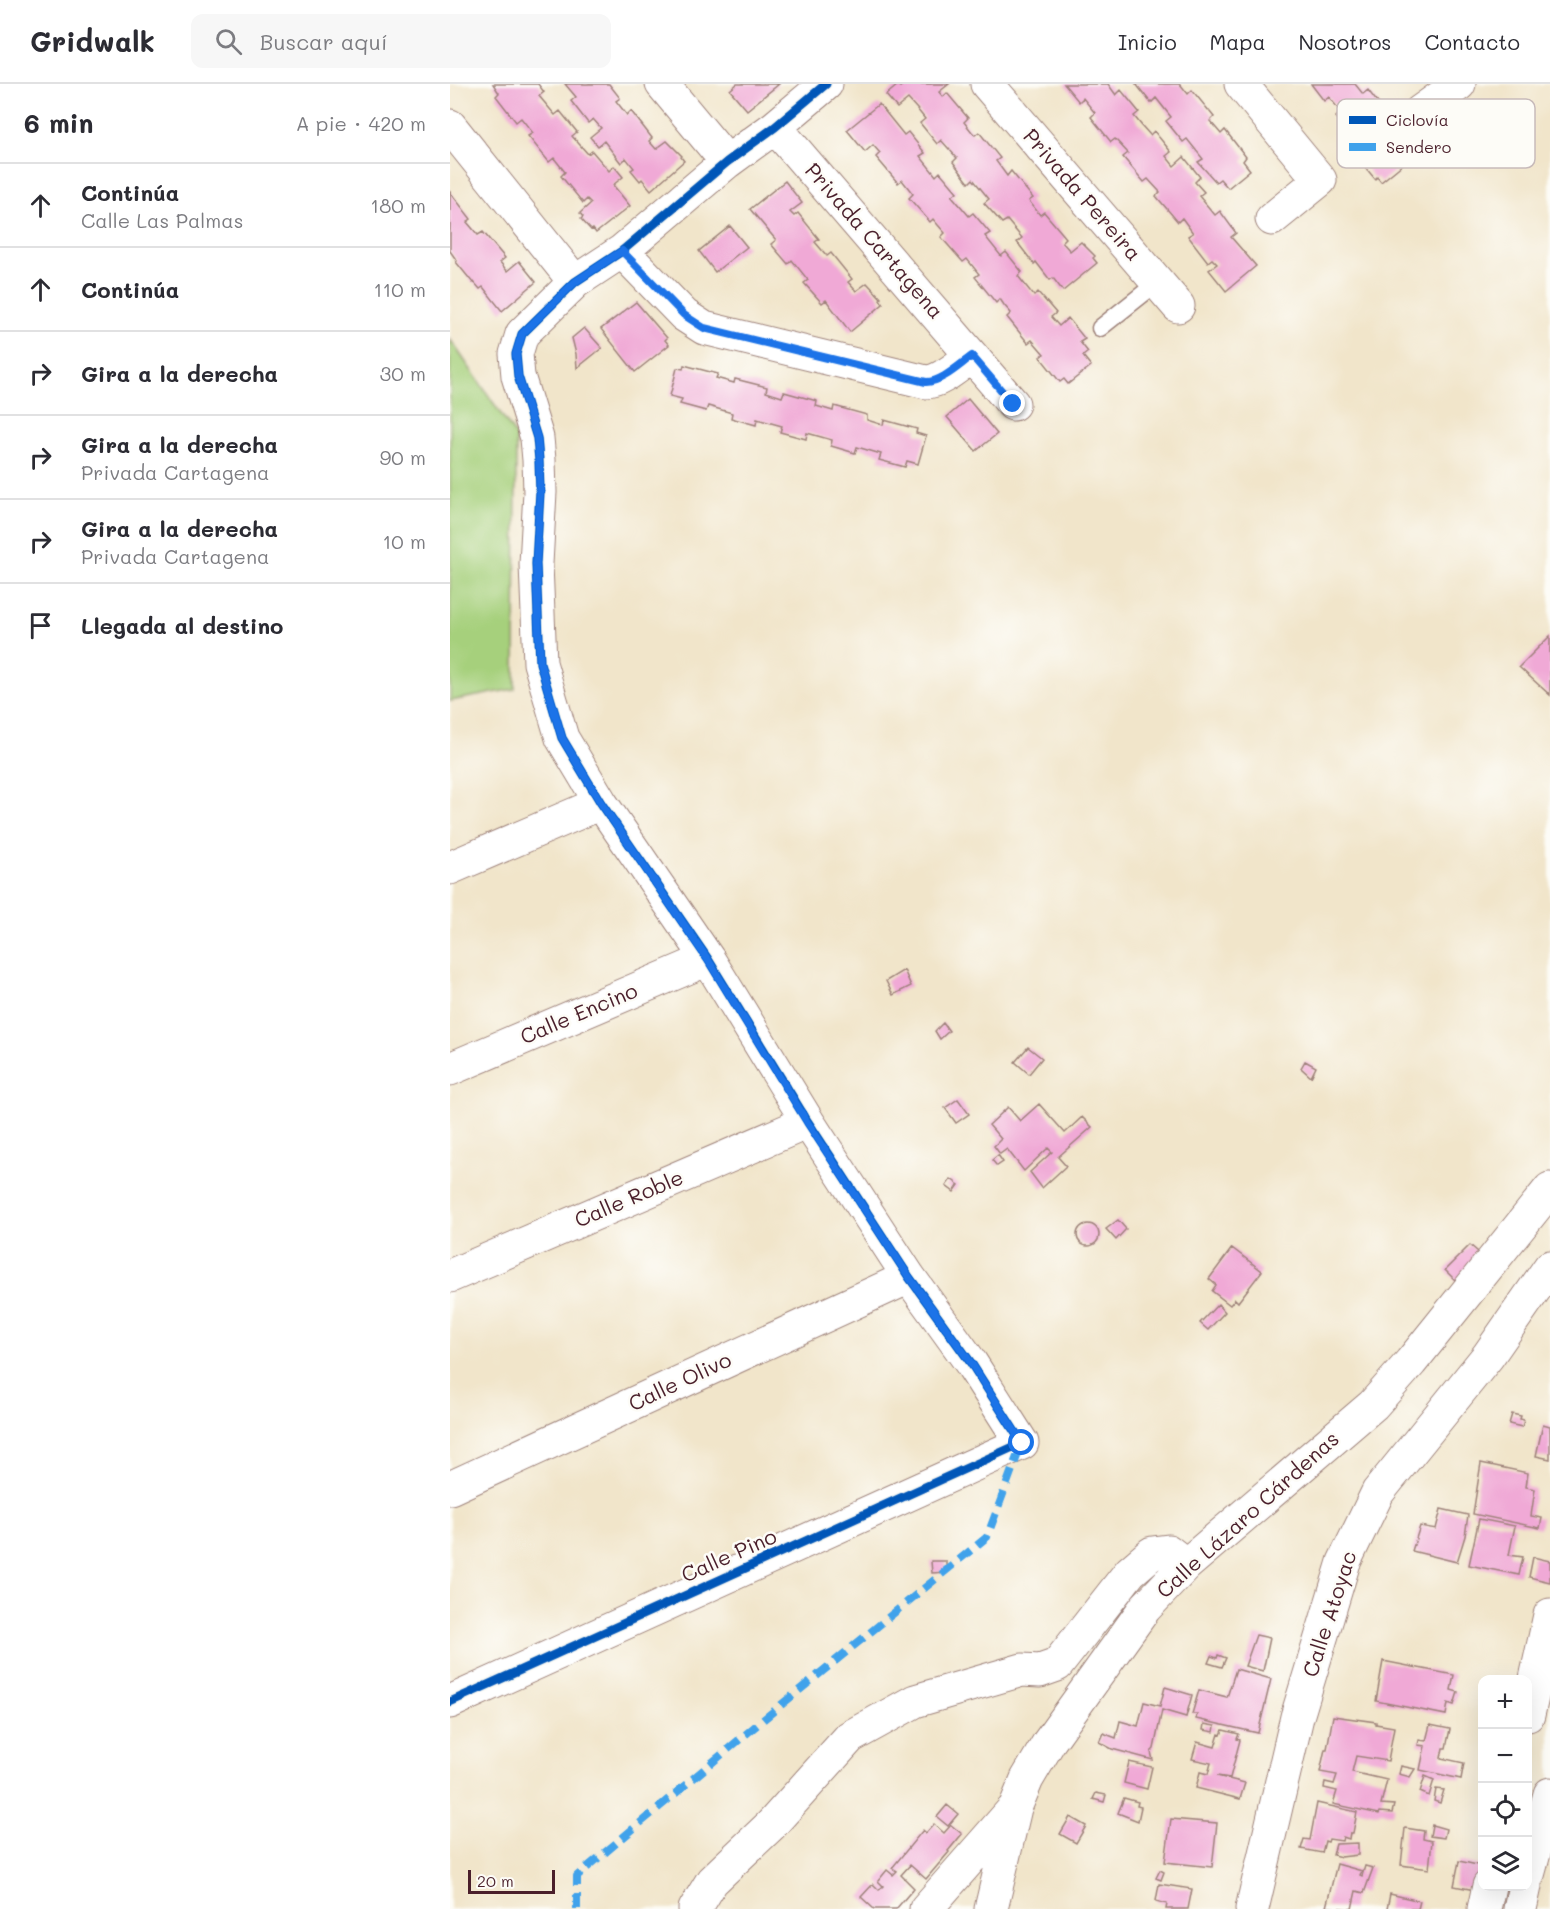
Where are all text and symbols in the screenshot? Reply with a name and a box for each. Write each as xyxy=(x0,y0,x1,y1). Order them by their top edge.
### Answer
search box xyxy=(191,14,611,68)
text: Gridwalk xyxy=(30,23,155,59)
icon: search xyxy=(212,25,245,58)
text: Buscar aquí xyxy=(260,27,388,56)
text: Inicio xyxy=(1118,28,1177,55)
text: Mapa xyxy=(1210,28,1265,55)
text: Nosotros xyxy=(1298,28,1392,55)
text: Contacto xyxy=(1425,28,1520,55)
legend xyxy=(1337,99,1535,168)
text: 6 min xyxy=(24,106,93,140)
text: Ciclovía xyxy=(1386,109,1449,130)
text: A pie · 420 m xyxy=(296,110,426,136)
street label: Privada Pereira xyxy=(1018,122,1148,266)
text: Sendero xyxy=(1386,136,1451,157)
street label: Privada Cartagena xyxy=(800,156,950,324)
text: Continúa xyxy=(81,178,179,207)
icon: ahead xyxy=(24,189,57,222)
text: 180 m xyxy=(370,192,426,218)
text: Calle Las Palmas xyxy=(81,207,243,233)
icon: ahead xyxy=(24,273,57,306)
text: Continúa xyxy=(81,275,179,304)
text: 110 m xyxy=(373,276,426,302)
icon: right xyxy=(24,357,57,390)
text: Gira a la derecha xyxy=(81,359,278,388)
text: 30 m xyxy=(380,360,426,386)
route end xyxy=(999,390,1025,416)
text: Gira a la derecha xyxy=(81,430,278,459)
icon: right xyxy=(24,441,57,474)
text: 90 m xyxy=(380,444,426,470)
text: Privada Cartagena xyxy=(81,459,270,485)
text: Gira a la derecha xyxy=(81,514,278,543)
icon: right xyxy=(24,525,57,558)
text: 10 m xyxy=(382,528,426,554)
text: Privada Cartagena xyxy=(81,543,270,569)
icon: arrive xyxy=(24,609,57,642)
text: Llegada al destino xyxy=(81,611,283,640)
street label: Calle Encino xyxy=(516,976,641,1049)
street label: Calle Roble xyxy=(570,1163,687,1233)
street label: Calle Olivo xyxy=(624,1345,735,1416)
street label: Calle Lázaro Cárdenas xyxy=(1150,1425,1344,1603)
route start xyxy=(1008,1429,1034,1455)
street label: Calle Pino xyxy=(676,1522,780,1588)
street label: Calle Atoyac xyxy=(1295,1547,1362,1680)
map controls xyxy=(1478,1675,1532,1891)
button: + xyxy=(1478,1675,1532,1729)
button: − xyxy=(1478,1729,1532,1783)
button: locate xyxy=(1478,1783,1532,1837)
button: layers xyxy=(1478,1837,1532,1891)
scale bar xyxy=(468,1867,555,1894)
text: 20 m xyxy=(477,1870,514,1891)

